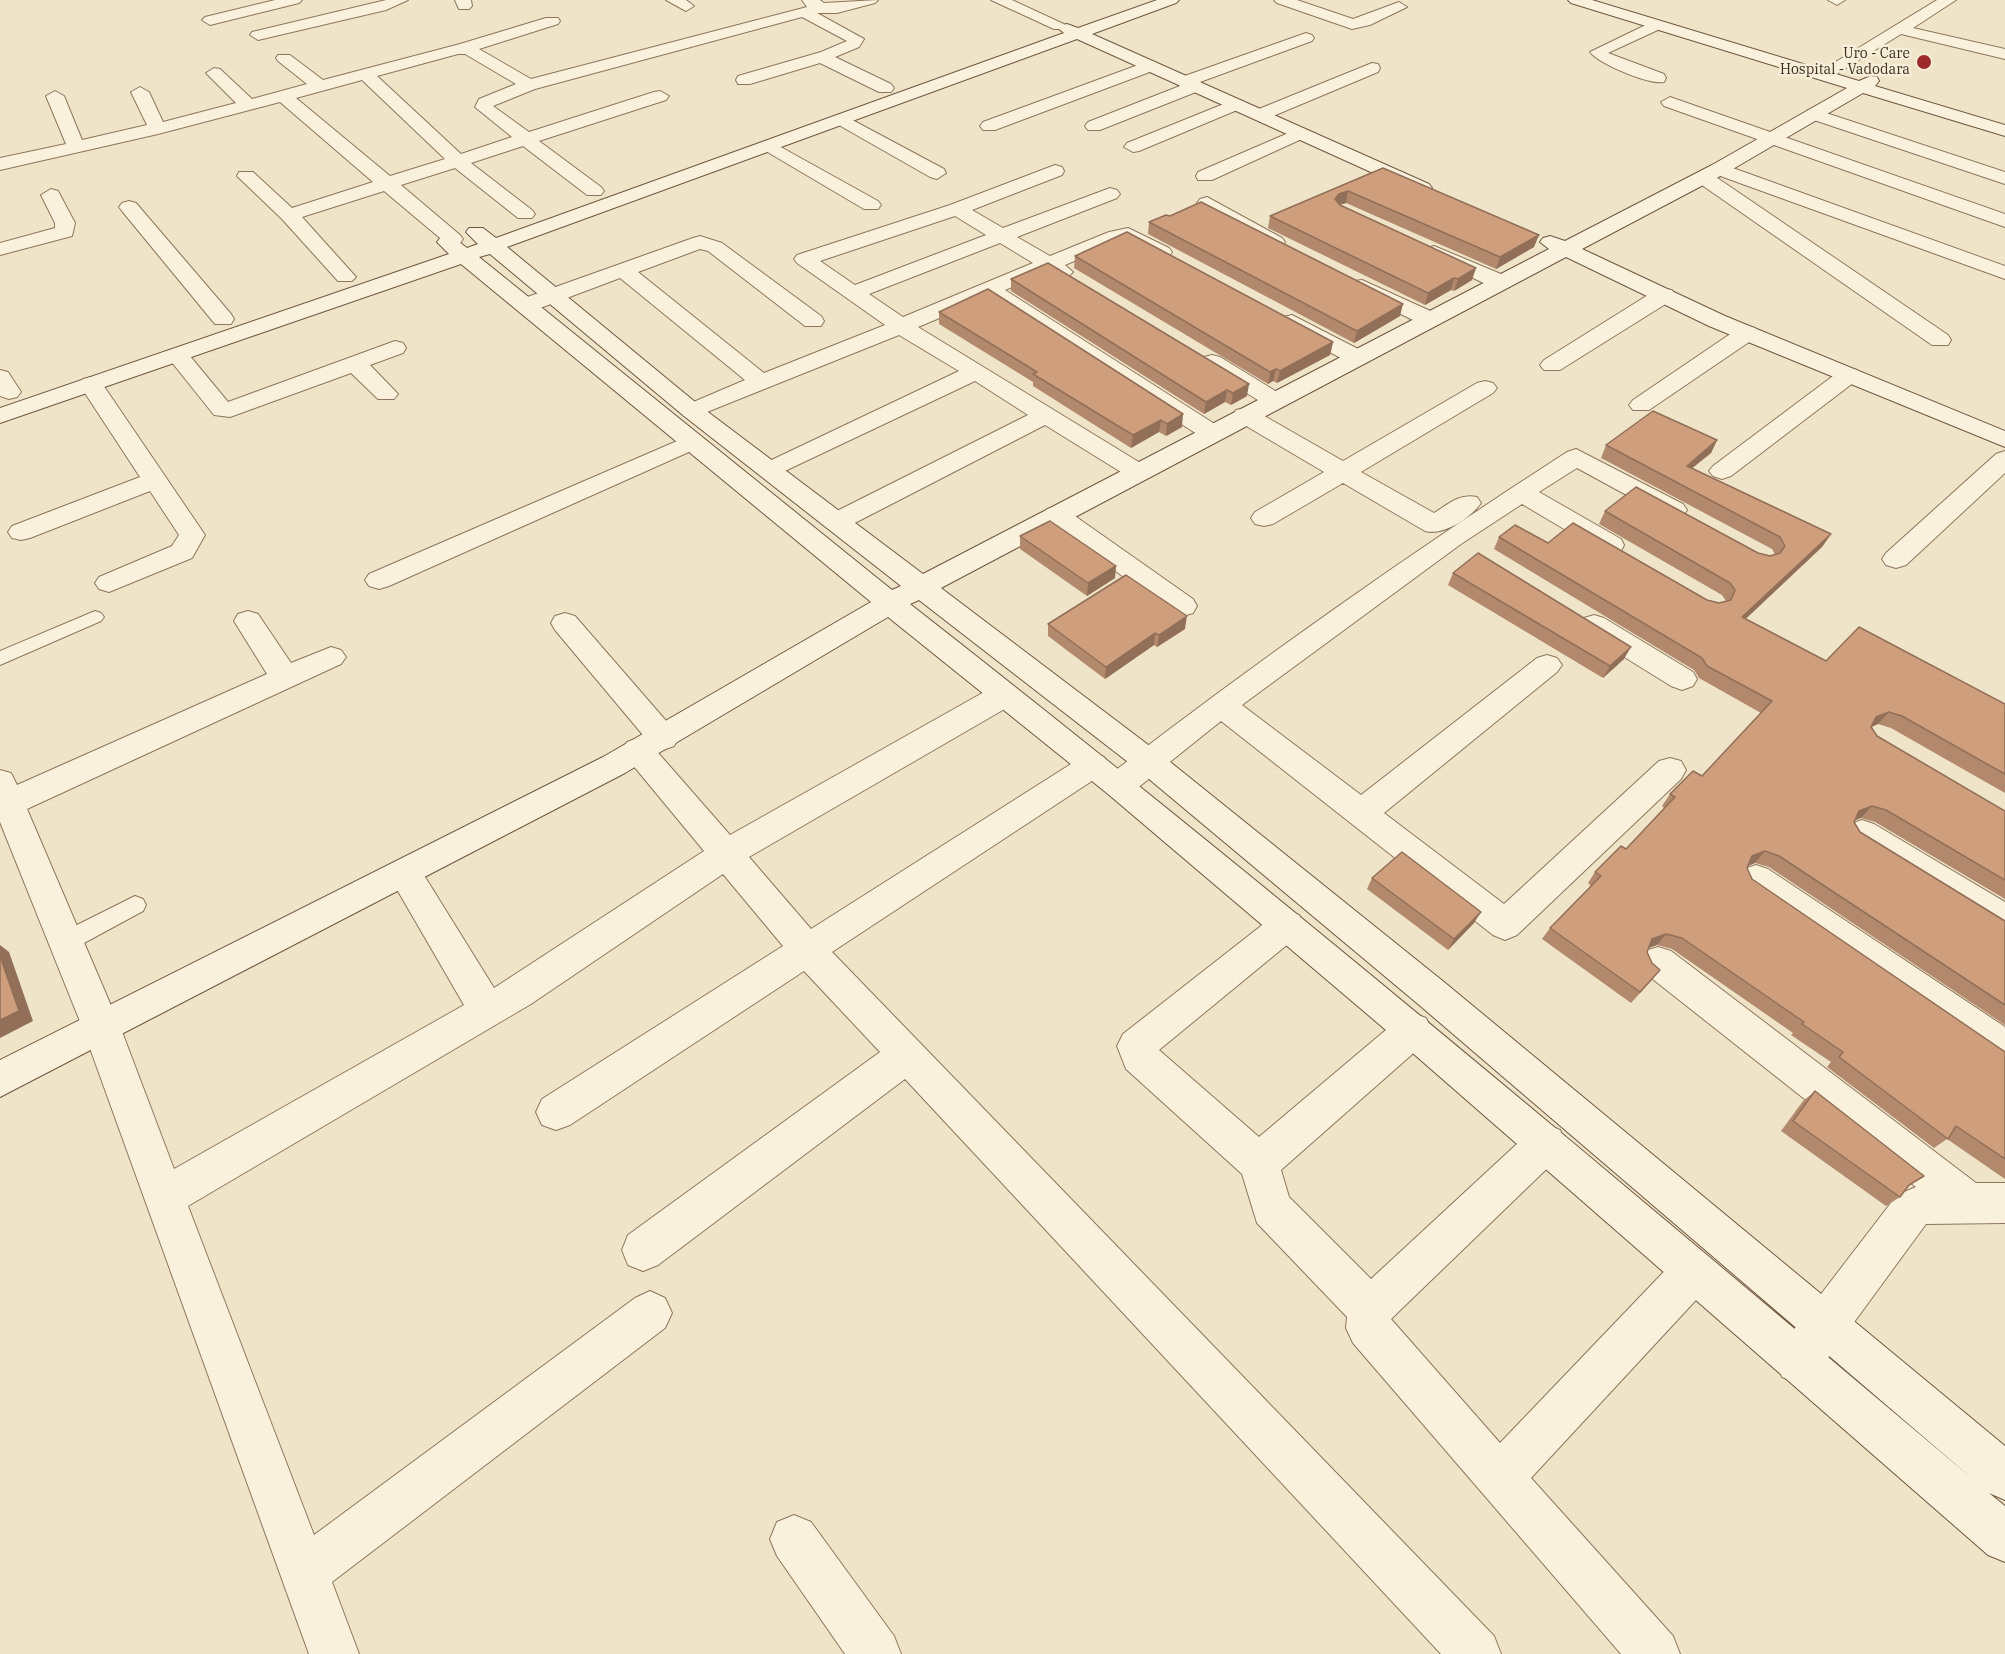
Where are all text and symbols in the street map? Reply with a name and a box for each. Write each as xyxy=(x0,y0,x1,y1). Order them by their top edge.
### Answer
place label: Uro - Care Hospital - Vadodara xyxy=(1780,46,1910,78)
marker: Uro - Care Hospital - Vadodara xyxy=(1915,53,1933,71)

